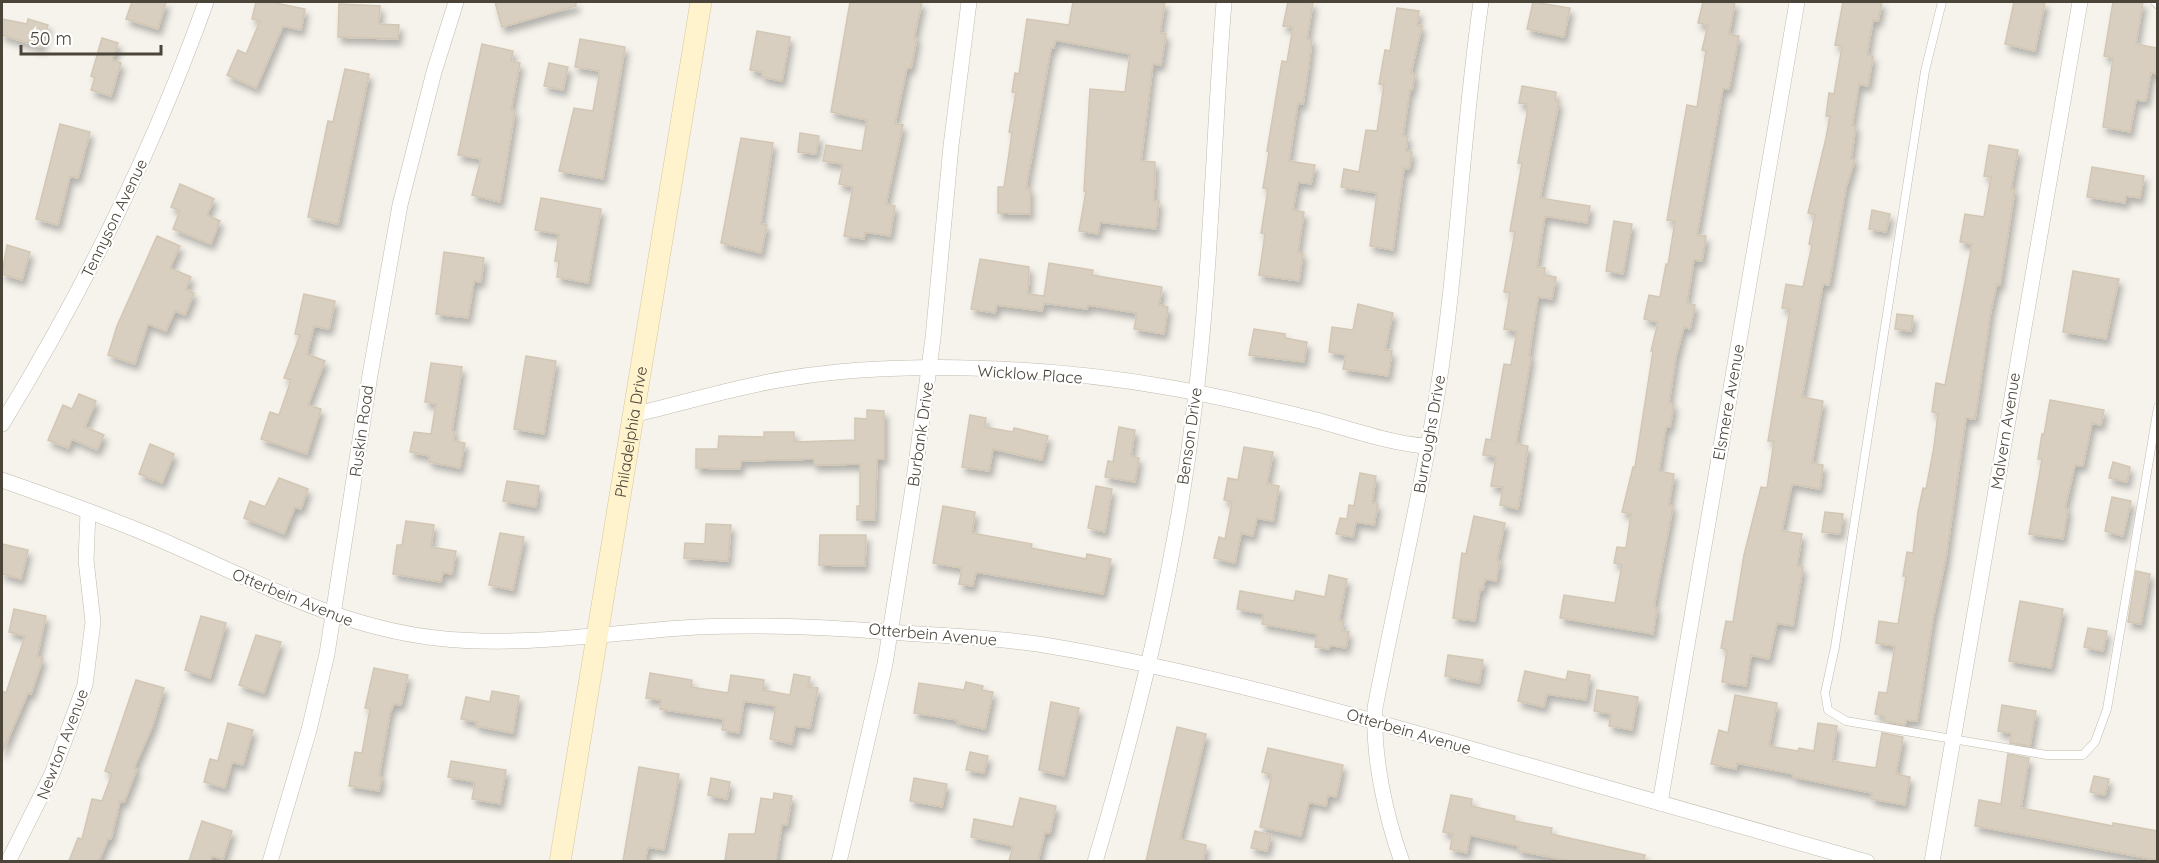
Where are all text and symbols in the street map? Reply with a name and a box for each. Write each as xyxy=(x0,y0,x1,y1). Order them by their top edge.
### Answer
scale bar xyxy=(21,18,160,56)
text: 50 m xyxy=(30,27,72,50)
street label: Tennyson Avenue xyxy=(77,155,151,281)
street label: Elsmere Avenue xyxy=(1708,342,1748,462)
street label: Wicklow Place xyxy=(977,360,1083,388)
street label: Philadelphia Drive xyxy=(610,365,651,499)
street label: Malvern Avenue xyxy=(1986,371,2024,491)
street label: Burroughs Drive xyxy=(1409,373,1449,495)
street label: Burbank Drive xyxy=(903,380,937,488)
street label: Ruskin Road xyxy=(345,384,377,478)
street label: Benson Drive xyxy=(1172,386,1206,486)
street label: Otterbein Avenue xyxy=(230,564,356,630)
street label: Otterbein Avenue xyxy=(868,618,998,650)
street label: Newton Avenue xyxy=(32,686,92,802)
street label: Otterbein Avenue xyxy=(1344,704,1474,758)

